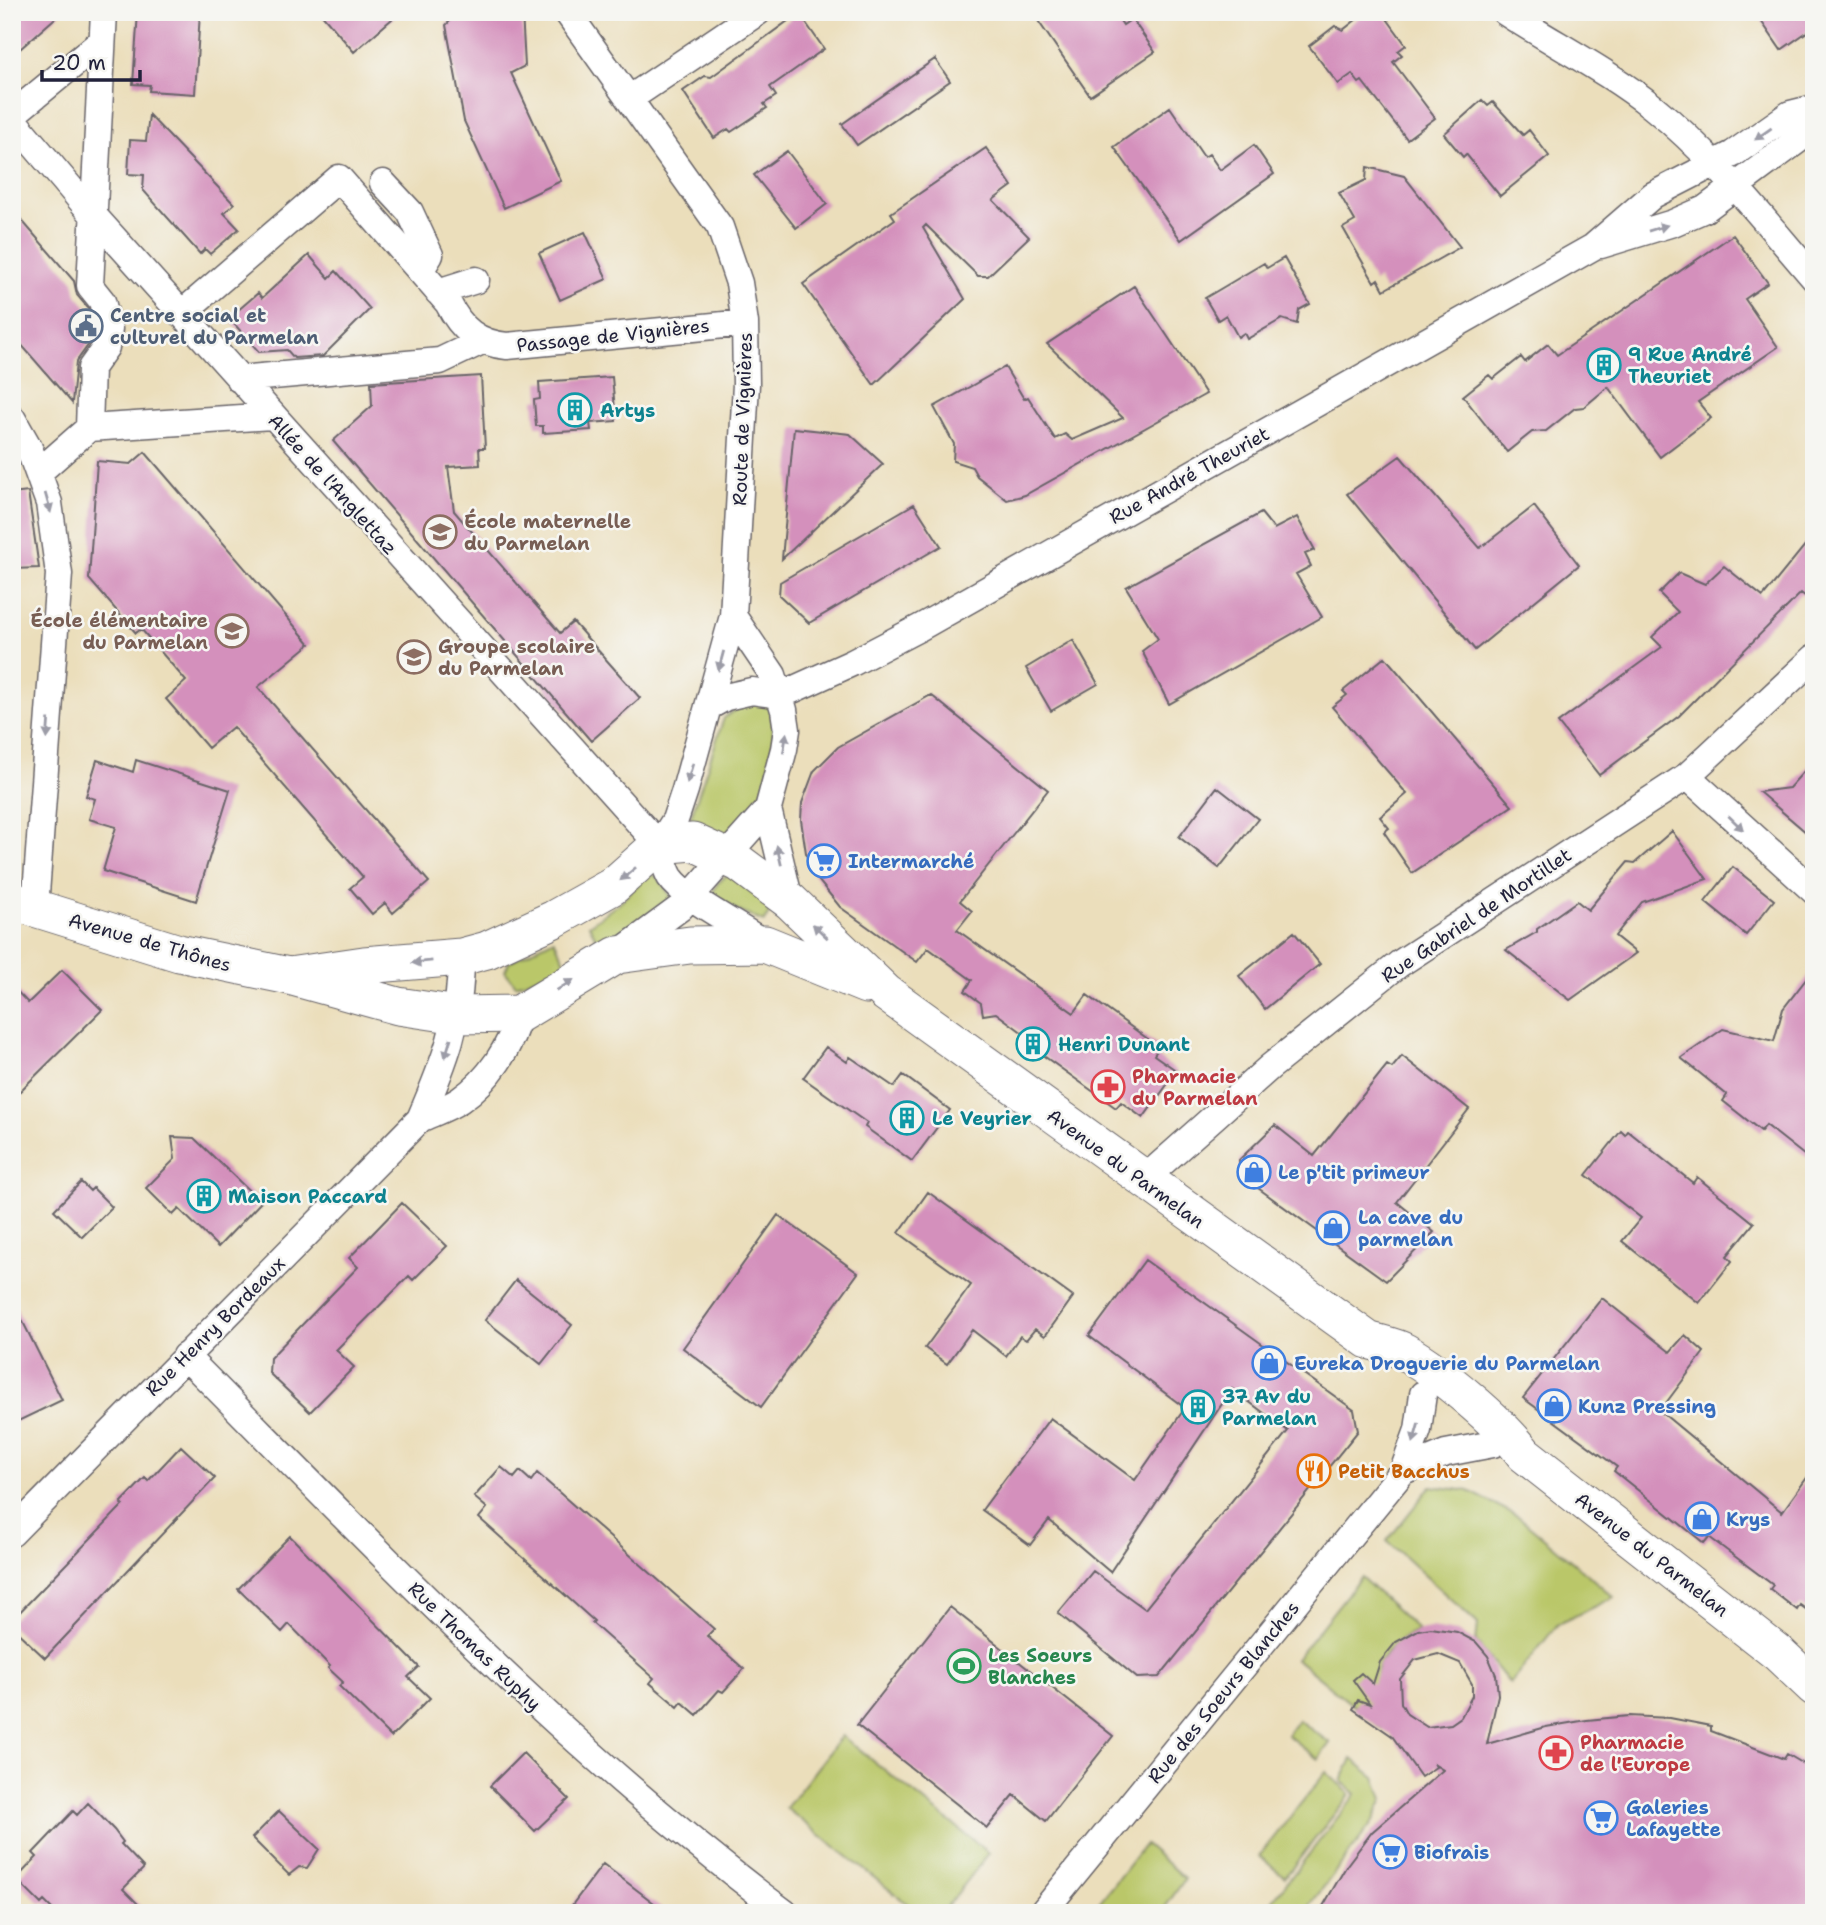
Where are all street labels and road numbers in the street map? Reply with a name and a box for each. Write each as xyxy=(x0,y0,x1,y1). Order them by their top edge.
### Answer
street label: Passage de Vignières xyxy=(515,313,711,358)
street label: Route de Vignières xyxy=(727,332,758,506)
street label: Allée de l'Anglettaz xyxy=(263,408,403,560)
street label: Rue André Theuriet xyxy=(1105,421,1274,530)
street label: Rue Gabriel de Mortillet xyxy=(1376,842,1576,988)
street label: Avenue de Thônes xyxy=(66,907,234,978)
street label: Avenue du Parmelan xyxy=(1042,1103,1209,1234)
street label: Rue Henry Bordeaux xyxy=(140,1251,291,1402)
street label: Avenue du Parmelan xyxy=(1570,1486,1734,1622)
street label: Rue Thomas Ruphy xyxy=(403,1576,546,1716)
street label: Rue des Soeurs Blanches xyxy=(1142,1596,1305,1789)

